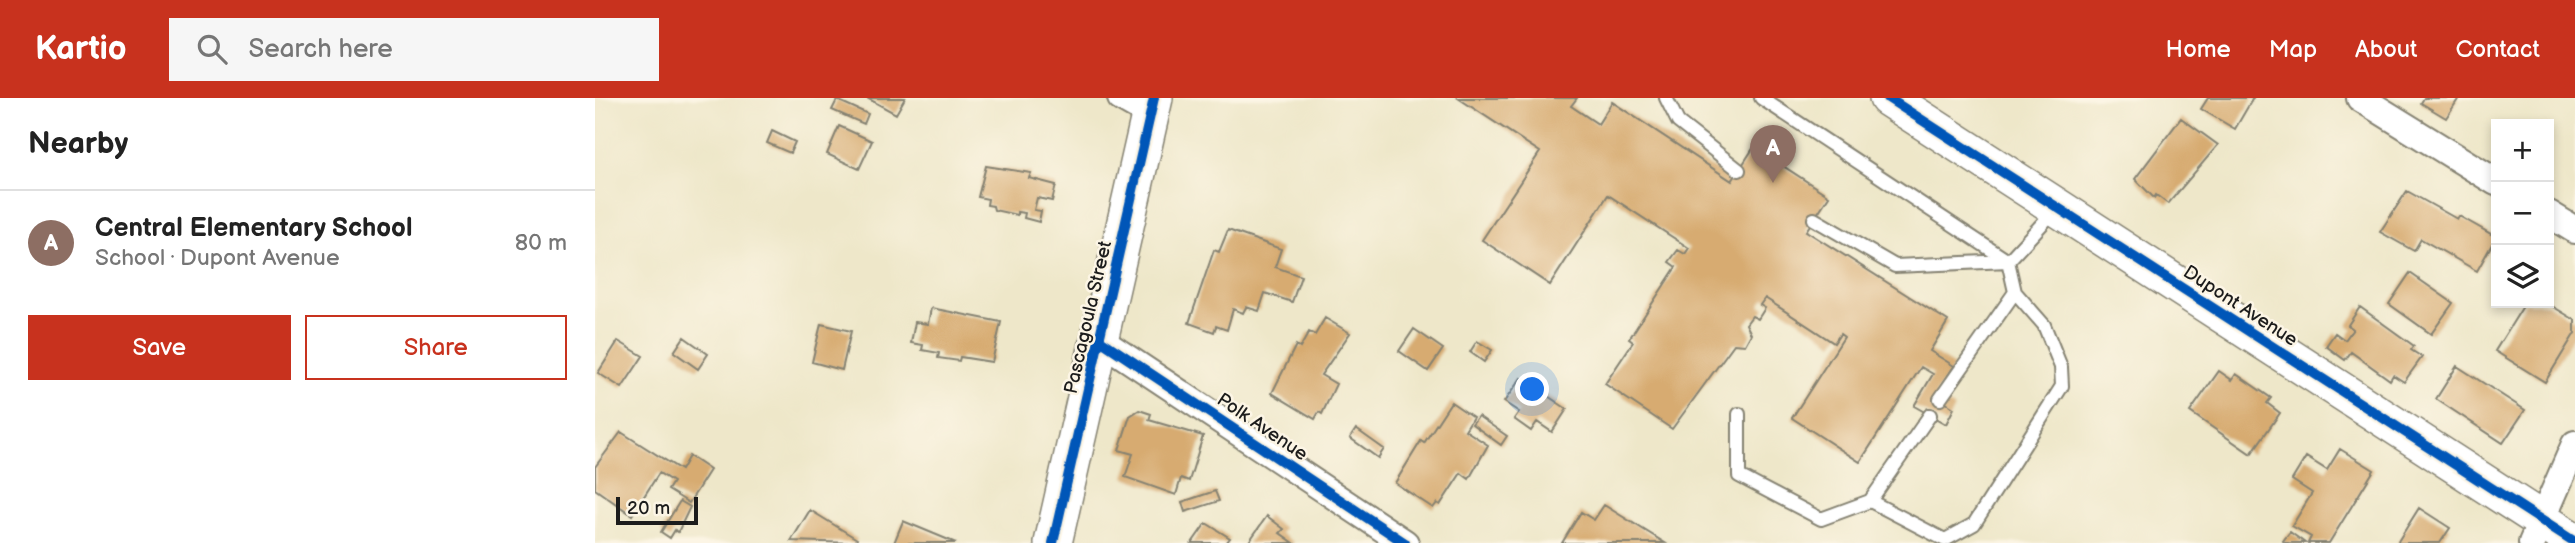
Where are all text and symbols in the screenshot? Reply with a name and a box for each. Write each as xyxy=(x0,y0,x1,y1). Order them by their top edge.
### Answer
search box xyxy=(169,18,659,81)
text: Kartio xyxy=(35,29,127,69)
icon: search xyxy=(193,30,231,68)
text: Search here xyxy=(249,34,393,65)
text: Home xyxy=(2166,35,2231,64)
text: Map xyxy=(2269,35,2317,64)
text: About xyxy=(2355,35,2417,64)
text: Contact xyxy=(2455,35,2540,64)
map controls xyxy=(2491,119,2554,308)
button: + xyxy=(2491,119,2554,182)
pin: A xyxy=(1750,125,1796,183)
text: Nearby xyxy=(28,126,128,162)
button: − xyxy=(2491,182,2554,245)
text: Central Elementary School xyxy=(95,213,412,244)
text: A xyxy=(44,229,58,257)
text: 80 m xyxy=(515,229,567,257)
street label: Pascagoula Street xyxy=(1060,239,1117,396)
text: School · Dupont Avenue xyxy=(95,244,340,272)
button: layers xyxy=(2491,245,2554,308)
street label: Dupont Avenue xyxy=(2179,261,2302,352)
button: Save xyxy=(28,315,291,380)
button: Share xyxy=(305,315,567,380)
your location xyxy=(1515,372,1549,406)
street label: Polk Avenue xyxy=(1212,389,1312,466)
scale bar xyxy=(616,494,698,526)
text: 20 m xyxy=(627,497,670,520)

